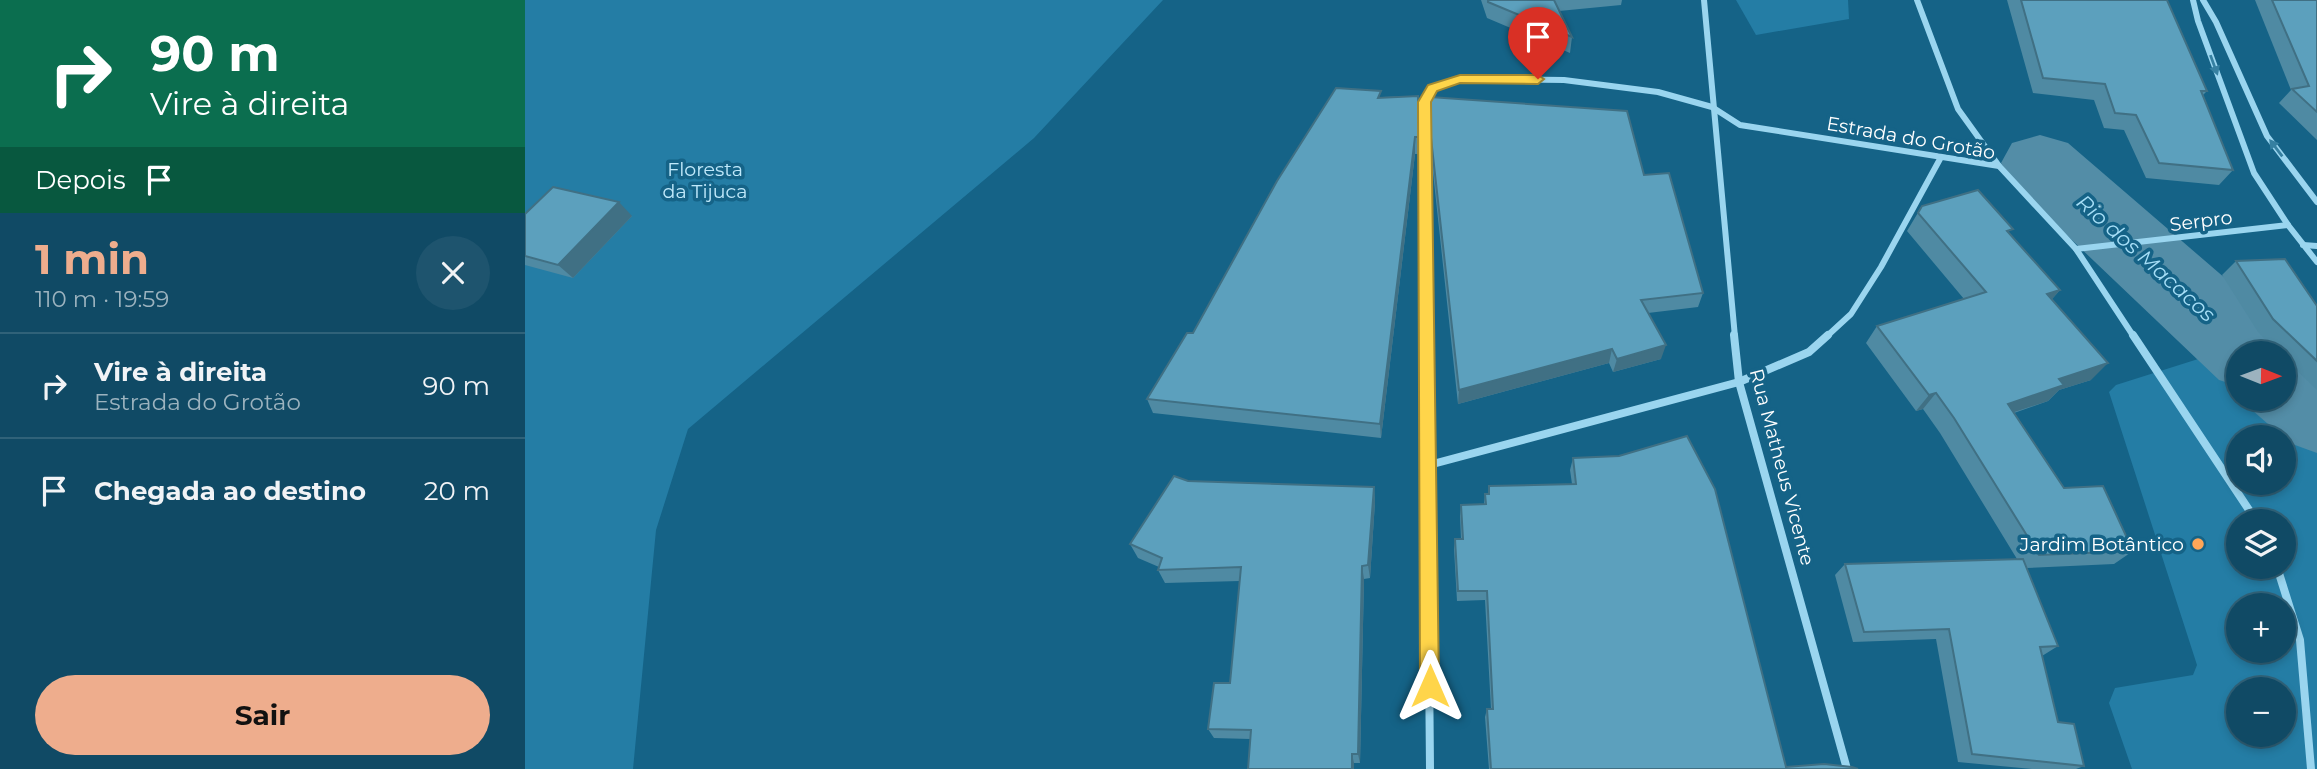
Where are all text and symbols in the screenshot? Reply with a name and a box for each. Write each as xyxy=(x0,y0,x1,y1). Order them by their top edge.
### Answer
pin xyxy=(1508,7,1568,79)
icon: arrive xyxy=(1519,18,1557,56)
text: 90 m xyxy=(150,24,280,83)
icon: right xyxy=(35,28,126,119)
one-way arrow xyxy=(2209,54,2220,75)
text: Vire à direita xyxy=(150,84,349,123)
street label: Estrada do Grotão xyxy=(1825,112,1997,164)
one-way arrow xyxy=(2269,139,2283,157)
park label: Floresta da Tijuca xyxy=(663,158,747,203)
icon: arrive xyxy=(140,161,178,199)
text: Depois xyxy=(35,164,126,196)
water label: Rio dos Macacos xyxy=(2072,189,2220,327)
street label: Serpro xyxy=(2168,206,2234,236)
text: 1 min xyxy=(35,233,149,285)
button: close xyxy=(416,236,490,310)
text: 110 m · 19:59 xyxy=(35,285,169,313)
north arrow xyxy=(2226,341,2296,411)
map controls xyxy=(2226,341,2296,747)
text: Vire à direita xyxy=(94,356,267,388)
street label: Rua Matheus Vicente xyxy=(1745,366,1819,568)
icon: right xyxy=(35,367,73,405)
text: 90 m xyxy=(423,370,490,402)
text: Estrada do Grotão xyxy=(94,388,301,416)
button: sound xyxy=(2226,425,2296,495)
icon: arrive xyxy=(35,472,73,510)
text: Chegada ao destino xyxy=(94,475,366,507)
text: 20 m xyxy=(424,475,490,507)
button: layers xyxy=(2226,509,2296,579)
place label: Jardim Botântico xyxy=(2019,533,2184,556)
marker: Jardim Botântico xyxy=(2190,536,2206,552)
button: + xyxy=(2226,593,2296,663)
position arrow xyxy=(1393,649,1467,723)
button: Sair xyxy=(35,675,490,755)
button: − xyxy=(2226,677,2296,747)

